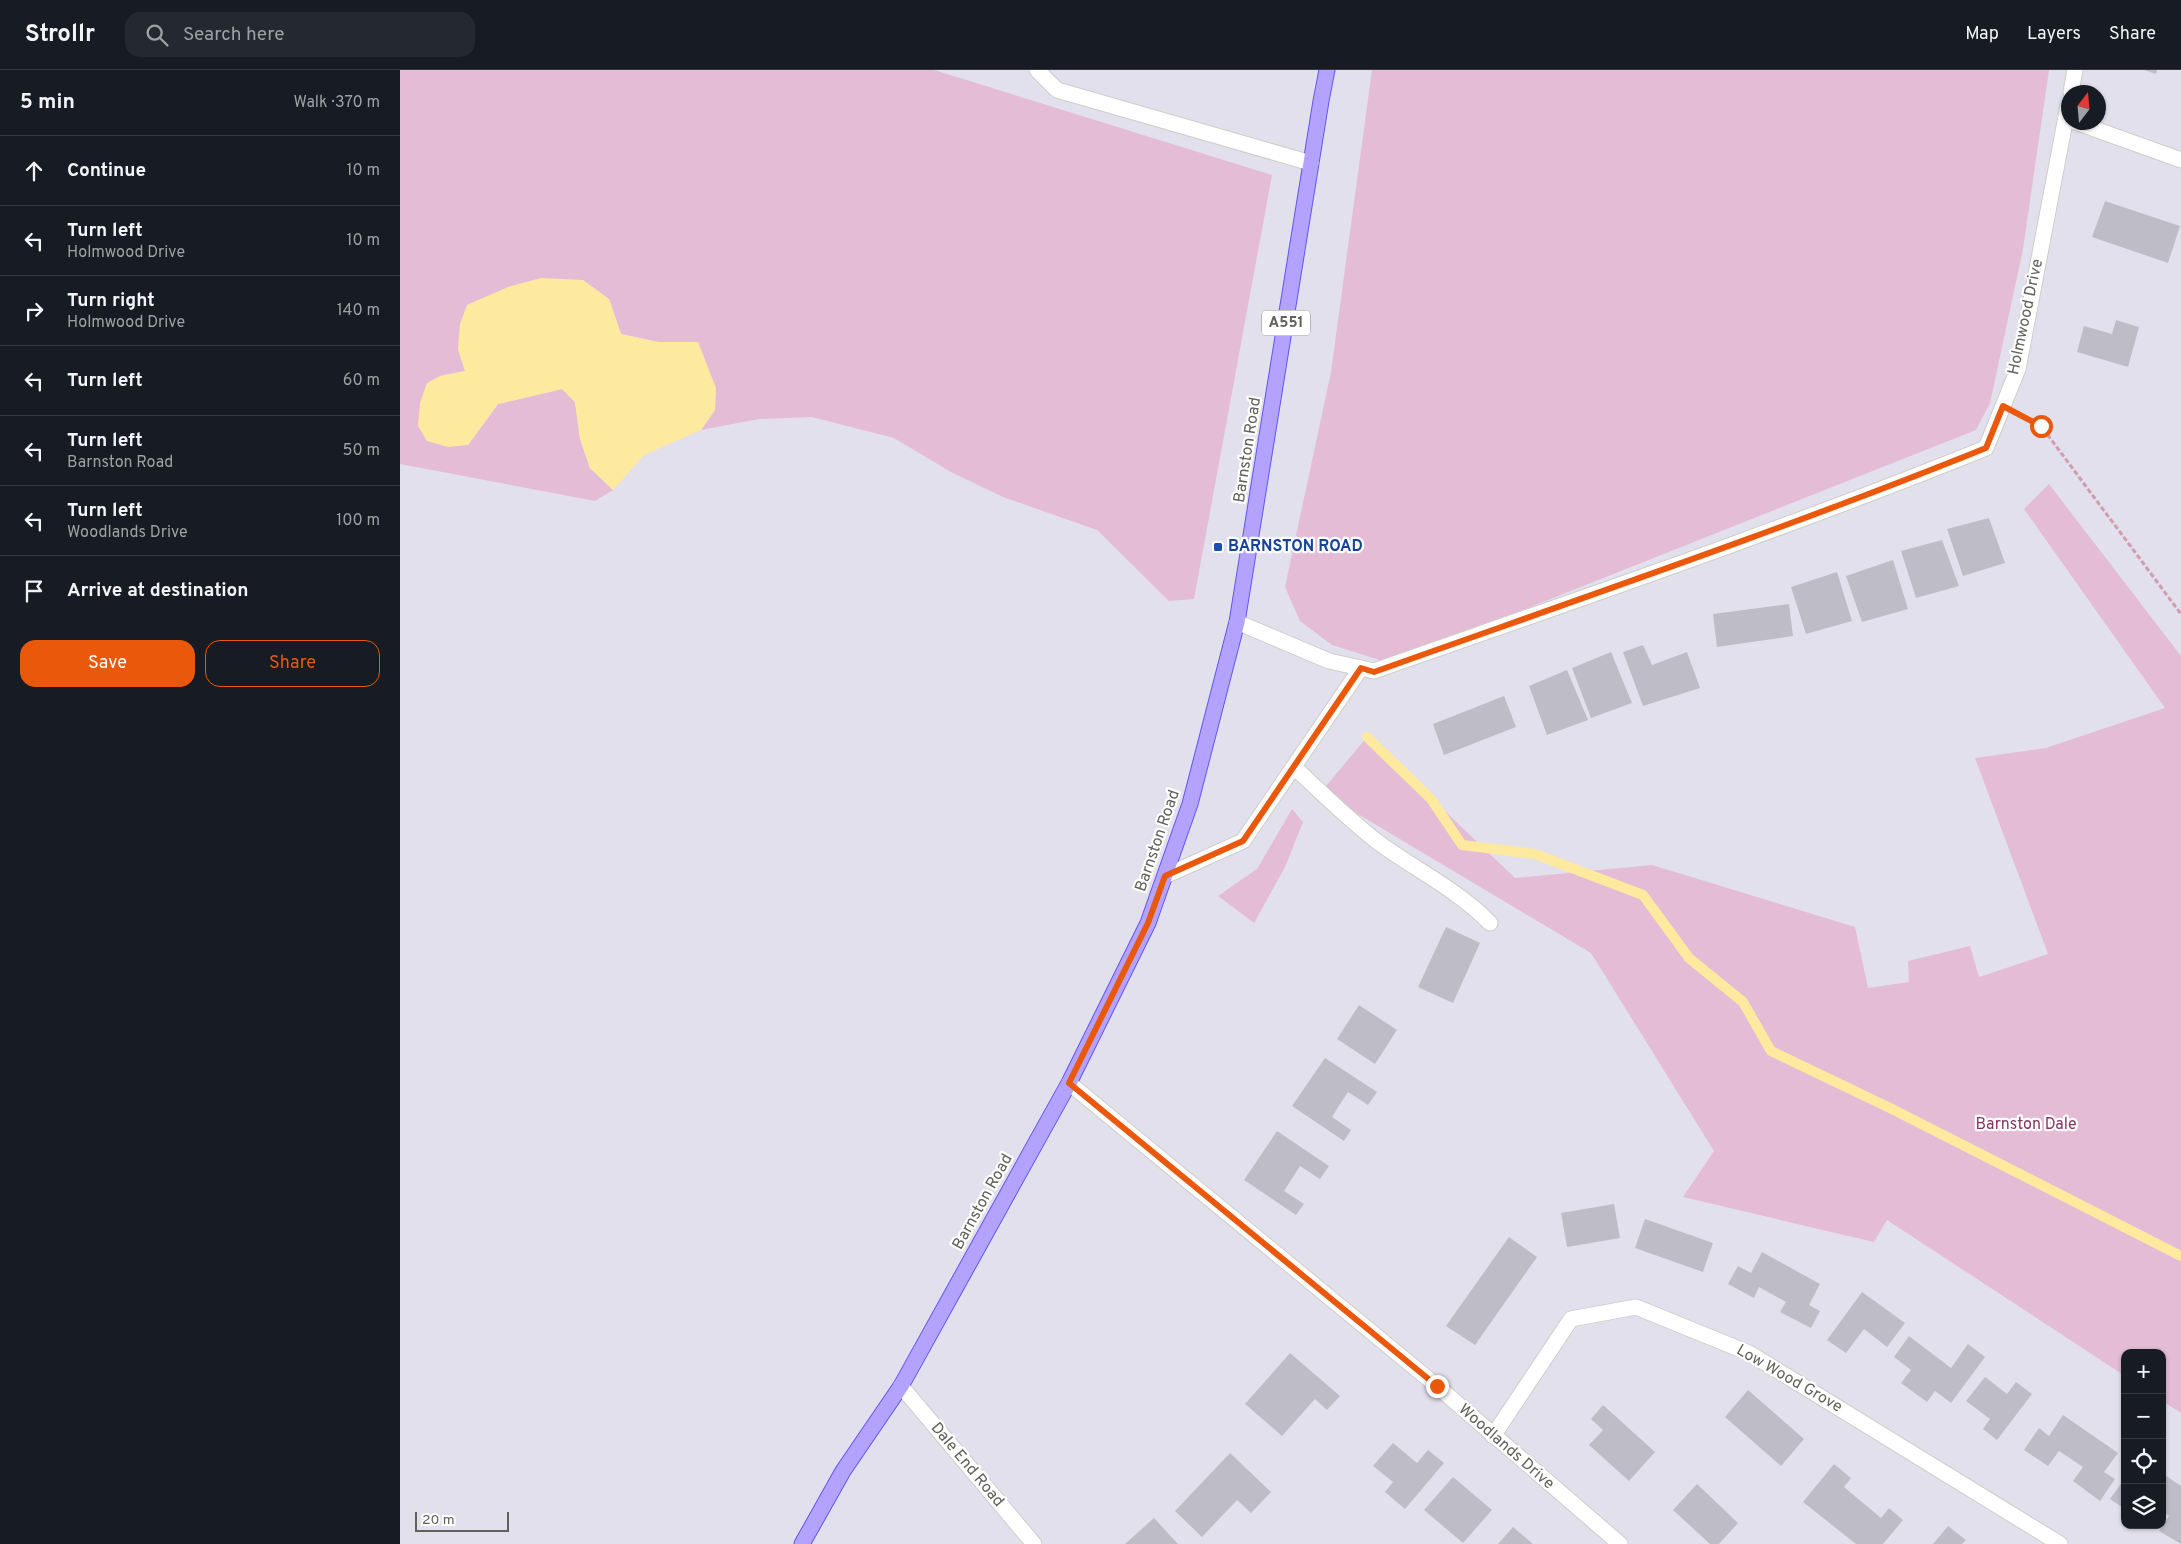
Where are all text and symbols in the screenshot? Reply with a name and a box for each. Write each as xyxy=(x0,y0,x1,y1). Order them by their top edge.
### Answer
search box xyxy=(125,12,475,57)
text: Strollr xyxy=(25,20,95,50)
icon: search xyxy=(143,21,171,49)
text: Search here xyxy=(183,23,284,47)
text: Map xyxy=(1965,23,1999,46)
text: Layers xyxy=(2027,23,2081,46)
text: Share xyxy=(2109,23,2156,46)
north arrow xyxy=(2061,85,2106,130)
text: 5 min xyxy=(20,89,75,116)
text: Walk · 370 m xyxy=(293,93,380,113)
icon: ahead xyxy=(20,157,48,185)
text: Continue xyxy=(67,159,146,183)
text: 10 m xyxy=(346,161,380,181)
text: Turn left xyxy=(67,219,143,243)
icon: left xyxy=(20,227,48,255)
text: 10 m xyxy=(346,231,380,251)
text: Holmwood Drive xyxy=(67,243,185,263)
street label: Holmwood Drive xyxy=(2004,257,2048,377)
text: Turn right xyxy=(67,289,155,313)
icon: right xyxy=(20,297,48,325)
text: 140 m xyxy=(337,301,380,321)
road number: A551 xyxy=(1262,310,1310,336)
text: Holmwood Drive xyxy=(67,313,185,333)
icon: left xyxy=(20,367,48,395)
text: Turn left xyxy=(67,369,143,393)
text: 60 m xyxy=(343,371,380,391)
street label: Barnston Road xyxy=(1230,396,1266,504)
route start xyxy=(2030,415,2053,438)
text: Turn left xyxy=(67,429,143,453)
icon: left xyxy=(20,437,48,465)
text: 50 m xyxy=(343,441,380,461)
text: Barnston Road xyxy=(67,453,173,473)
text: Turn left xyxy=(67,499,143,523)
icon: left xyxy=(20,507,48,535)
text: 100 m xyxy=(336,511,380,531)
text: Woodlands Drive xyxy=(67,523,188,543)
place label: BARNSTON ROAD xyxy=(1228,537,1363,557)
marker: BARNSTON ROAD xyxy=(1212,541,1224,553)
icon: arrive xyxy=(20,577,48,605)
text: Arrive at destination xyxy=(67,579,248,603)
button: Save xyxy=(20,640,195,687)
button: Share xyxy=(205,640,380,687)
street label: Barnston Road xyxy=(1131,787,1185,895)
park label: Barnston Dale xyxy=(1975,1115,2077,1135)
street label: Barnston Road xyxy=(948,1151,1018,1253)
street label: Low Wood Grove xyxy=(1732,1341,1846,1417)
map controls xyxy=(2121,1349,2166,1529)
button: + xyxy=(2121,1349,2166,1394)
route end xyxy=(1426,1375,1449,1398)
button: − xyxy=(2121,1394,2166,1439)
street label: Woodlands Drive xyxy=(1454,1400,1558,1494)
street label: Dale End Road xyxy=(926,1419,1008,1511)
button: locate xyxy=(2121,1439,2166,1484)
button: layers xyxy=(2121,1484,2166,1529)
scale bar xyxy=(415,1509,509,1532)
text: 20 m xyxy=(422,1512,455,1529)

